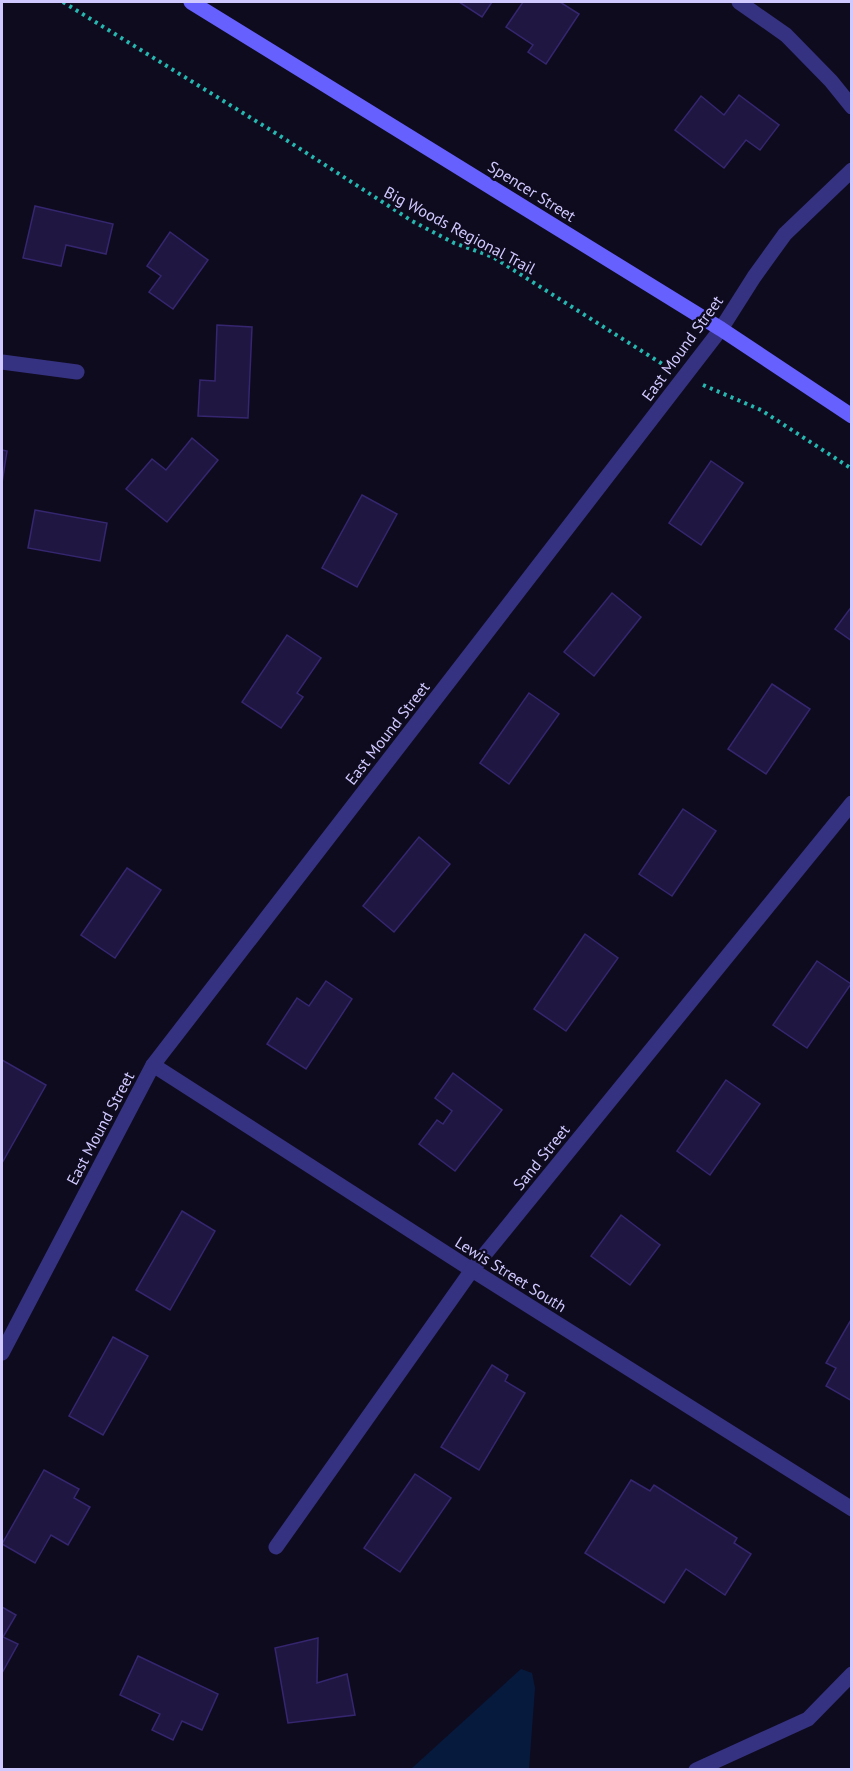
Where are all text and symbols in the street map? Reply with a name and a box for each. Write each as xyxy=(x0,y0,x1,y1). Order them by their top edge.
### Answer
street label: Spencer Street xyxy=(484,156,580,226)
street label: Big Woods Regional Trail xyxy=(381,182,539,279)
street label: East Mound Street xyxy=(637,291,727,405)
street label: East Mound Street xyxy=(341,677,434,789)
street label: East Mound Street xyxy=(62,1067,139,1188)
street label: Sand Street xyxy=(508,1120,574,1194)
street label: Lewis Street South xyxy=(452,1232,570,1316)

